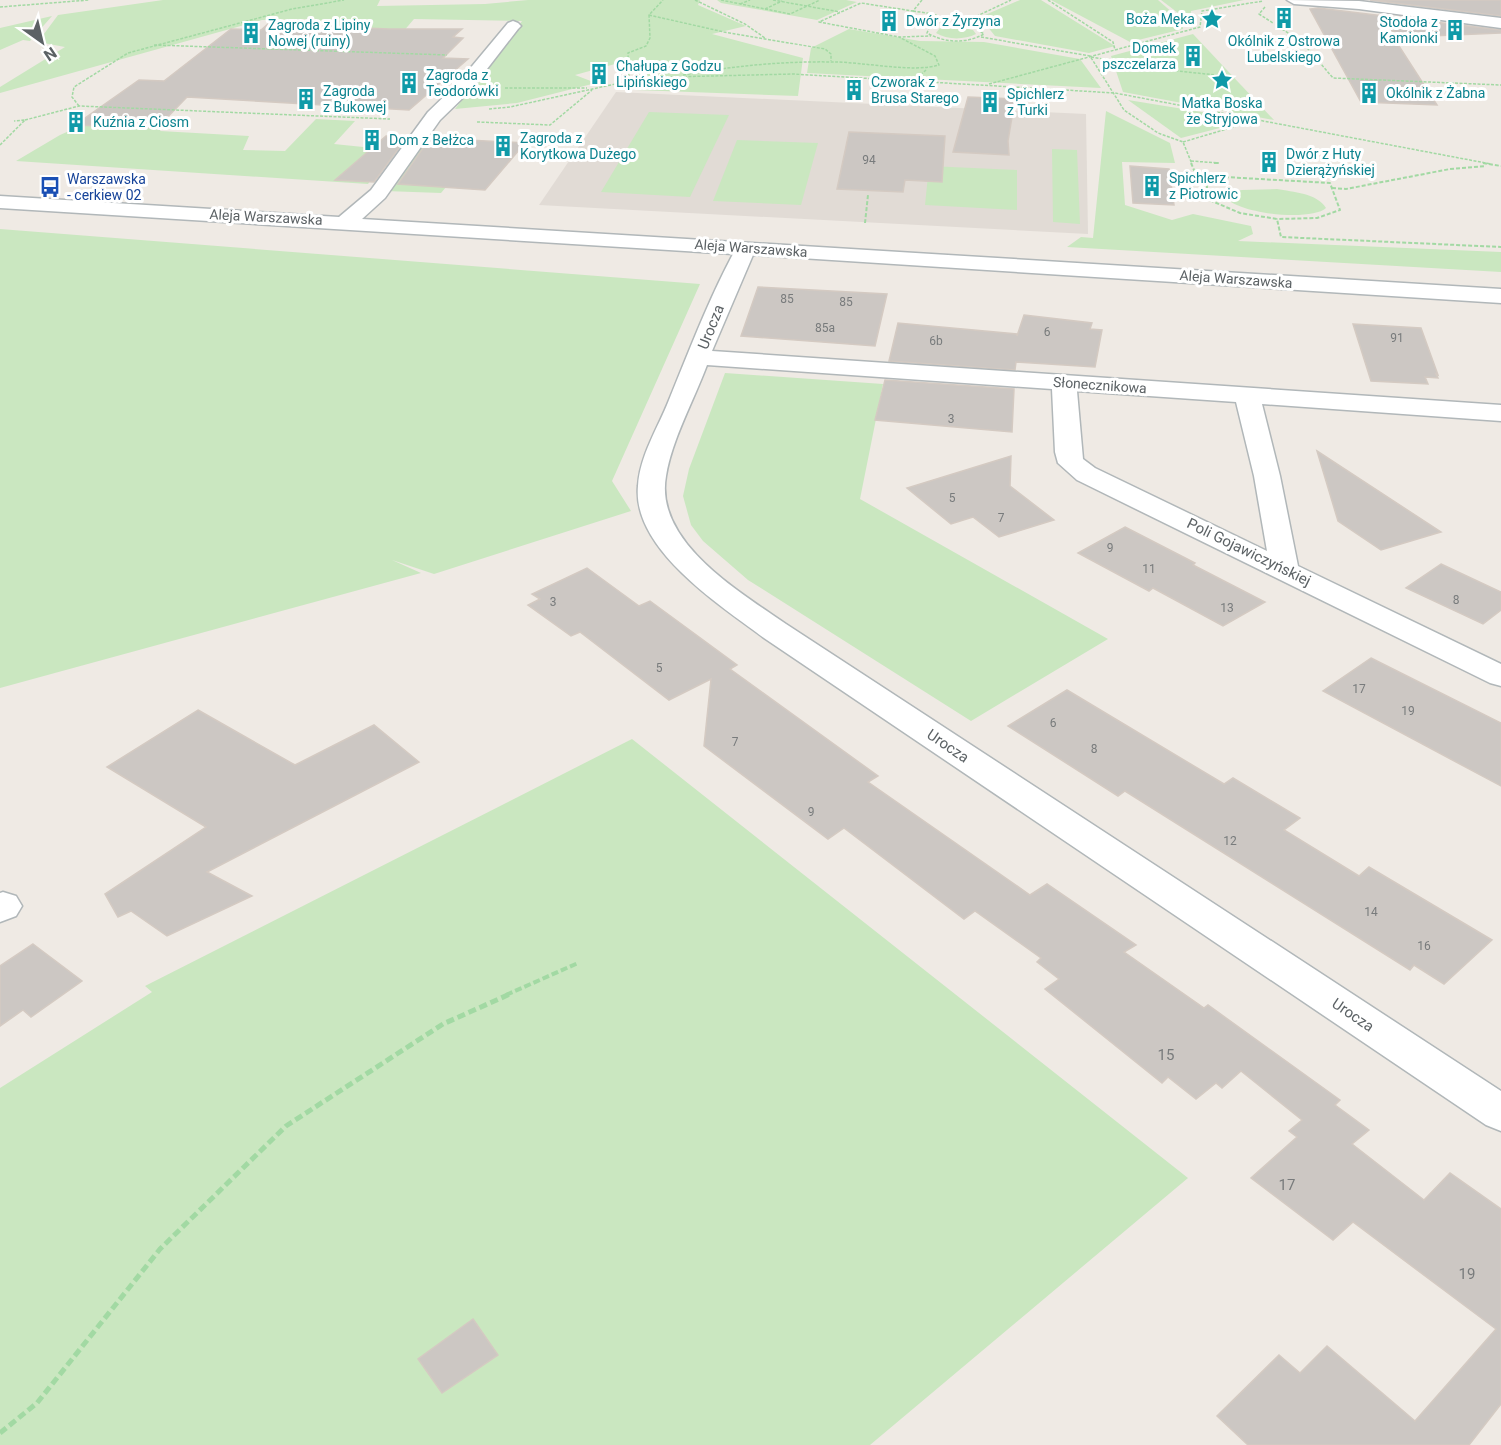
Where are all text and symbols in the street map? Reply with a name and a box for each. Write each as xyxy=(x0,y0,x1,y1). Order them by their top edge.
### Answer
building icon: Okólnik z Ostrowa Lubelskiego xyxy=(1272,6,1296,30)
place icon: Boża Męka xyxy=(1200,7,1224,31)
building icon: Dwór z Żyrzyna xyxy=(877,9,901,33)
place label: Boża Męka xyxy=(1126,11,1195,27)
north arrow xyxy=(12,12,72,72)
place label: Dwór z Żyrzyna xyxy=(906,13,1001,29)
place label: Stodoła z Kamionki xyxy=(1380,14,1438,46)
place label: Zagroda z Lipiny Nowej (ruiny) xyxy=(268,17,371,50)
building icon: Stodoła z Kamionki xyxy=(1443,18,1467,42)
building icon: Zagroda z Lipiny Nowej (ruiny) xyxy=(239,21,263,45)
place label: Okólnik z Ostrowa Lubelskiego xyxy=(1228,33,1340,65)
place label: Domek pszczelarza xyxy=(1102,40,1177,72)
text: N xyxy=(40,43,60,65)
building icon: Domek pszczelarza xyxy=(1181,44,1205,68)
place label: Chałupa z Godzu Lipińskiego xyxy=(616,58,721,90)
building icon: Chałupa z Godzu Lipińskiego xyxy=(587,62,611,86)
place label: Zagroda z Teodorówki xyxy=(426,67,499,99)
place icon: Matka Boska że Stryjowa xyxy=(1210,68,1234,92)
building icon: Zagroda z Teodorówki xyxy=(397,71,421,95)
place label: Czworak z Brusa Starego xyxy=(871,74,959,106)
building icon: Czworak z Brusa Starego xyxy=(842,78,866,102)
building icon: Okólnik z Żabna xyxy=(1357,81,1381,105)
place label: Zagroda z Bukowej xyxy=(323,83,386,115)
place label: Okólnik z Żabna xyxy=(1386,85,1485,101)
place label: Spichlerz z Turki xyxy=(1007,86,1064,118)
building icon: Zagroda z Bukowej xyxy=(294,87,318,111)
building icon: Spichlerz z Turki xyxy=(978,90,1002,114)
place label: Matka Boska że Stryjowa xyxy=(1181,95,1263,127)
building icon: Kuźnia z Ciosm xyxy=(64,110,88,134)
place label: Kuźnia z Ciosm xyxy=(93,114,189,130)
building icon: Dom z Bełżca xyxy=(360,128,384,152)
place label: Zagroda z Korytkowa Dużego xyxy=(520,130,636,162)
place label: Dom z Bełżca xyxy=(389,132,474,148)
building icon: Zagroda z Korytkowa Dużego xyxy=(491,134,515,158)
place label: Dwór z Huty Dzierążyńskiej xyxy=(1286,146,1375,178)
building icon: Dwór z Huty Dzierążyńskiej xyxy=(1257,150,1281,174)
house number: 94 xyxy=(862,153,876,167)
place label: Spichlerz z Piotrowic xyxy=(1169,170,1238,202)
place label: Warszawska - cerkiew 02 xyxy=(67,171,146,203)
building icon: Spichlerz z Piotrowic xyxy=(1140,174,1164,198)
bus stop icon: Warszawska - cerkiew 02 xyxy=(38,175,62,199)
street label: Aleja Warszawska xyxy=(209,206,323,228)
street label: Aleja Warszawska xyxy=(694,236,808,260)
street label: Aleja Warszawska xyxy=(1179,267,1293,291)
house number: 85 xyxy=(780,292,794,306)
house number: 85 xyxy=(839,295,853,309)
street label: Urocza xyxy=(694,302,728,352)
house number: 85a xyxy=(815,321,835,335)
house number: 6 xyxy=(1044,325,1051,339)
house number: 91 xyxy=(1390,331,1404,345)
house number: 6b xyxy=(929,334,943,348)
street label: Słonecznikowa xyxy=(1053,374,1147,396)
house number: 3 xyxy=(948,412,954,426)
house number: 5 xyxy=(949,491,956,505)
house number: 7 xyxy=(998,511,1005,525)
street label: Poli Gojawiczyńskiej xyxy=(1184,514,1314,590)
house number: 9 xyxy=(1107,541,1113,555)
house number: 11 xyxy=(1142,562,1156,576)
house number: 8 xyxy=(1453,593,1460,607)
house number: 3 xyxy=(550,595,556,609)
house number: 13 xyxy=(1220,601,1234,615)
house number: 5 xyxy=(656,661,663,675)
house number: 17 xyxy=(1352,682,1366,696)
house number: 19 xyxy=(1401,704,1415,718)
house number: 6 xyxy=(1050,716,1057,730)
street label: Urocza xyxy=(924,725,972,767)
house number: 7 xyxy=(732,735,739,749)
house number: 8 xyxy=(1091,742,1098,756)
house number: 9 xyxy=(808,805,814,819)
house number: 12 xyxy=(1223,834,1237,848)
house number: 14 xyxy=(1364,905,1378,919)
house number: 16 xyxy=(1417,939,1431,953)
street label: Urocza xyxy=(1329,994,1377,1036)
house number: 15 xyxy=(1158,1046,1174,1064)
house number: 17 xyxy=(1279,1176,1295,1194)
house number: 19 xyxy=(1459,1265,1475,1283)

